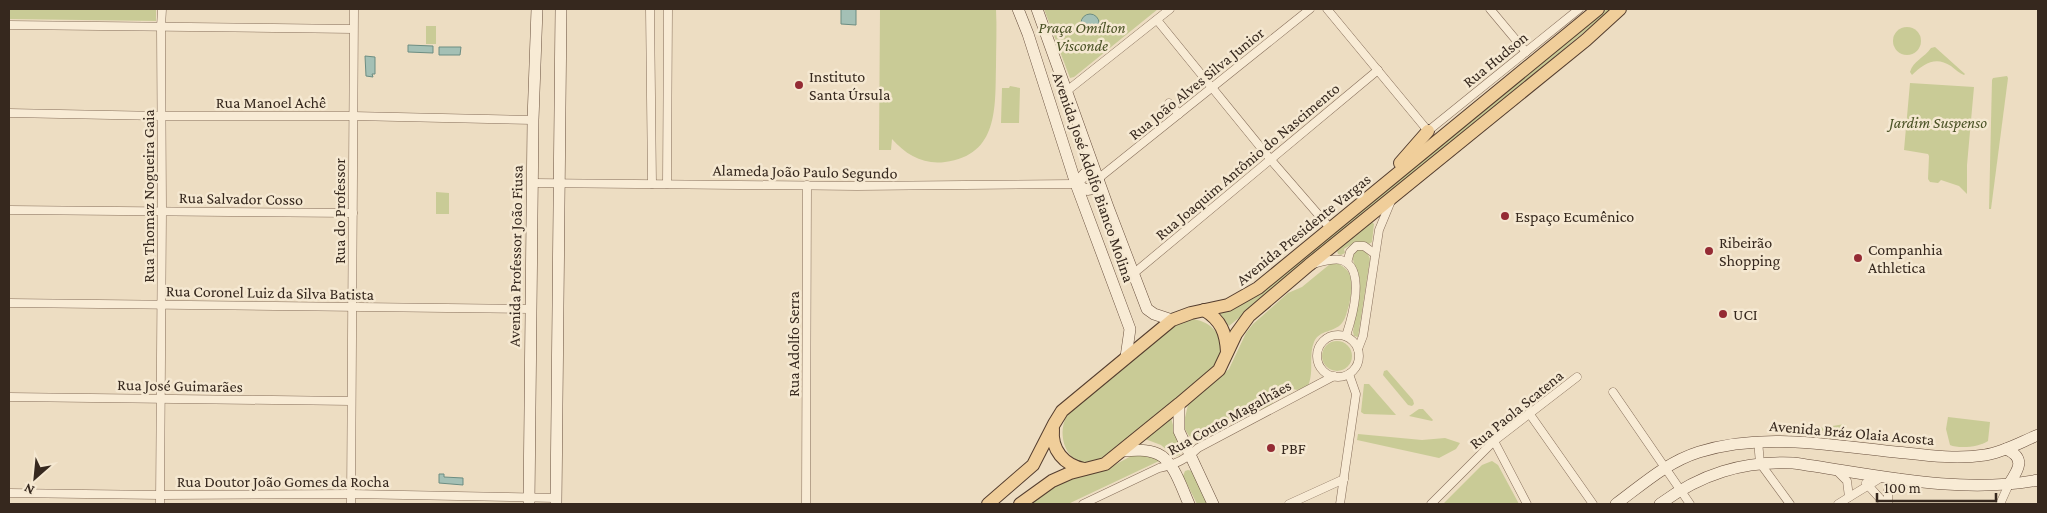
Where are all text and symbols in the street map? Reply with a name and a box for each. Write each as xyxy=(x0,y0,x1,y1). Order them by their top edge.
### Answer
park label: Praça Omílton Visconde xyxy=(1038,19,1126,54)
street label: Rua João Alves Silva Junior xyxy=(1125,24,1268,144)
street label: Rua Hudson xyxy=(1460,28,1531,90)
place label: Instituto Santa Úrsula xyxy=(809,68,891,103)
street label: Avenida José Adolfo Bianco Molina xyxy=(1049,70,1138,285)
marker: Instituto Santa Úrsula xyxy=(793,79,805,91)
street label: Rua Joaquim Antônio do Nascimento xyxy=(1152,79,1343,244)
street label: Rua Manoel Achê xyxy=(216,94,326,111)
street label: Rua Thomaz Nogueira Gaia xyxy=(140,109,158,283)
park label: Jardim Suspenso xyxy=(1886,114,1987,132)
street label: Rua do Professor xyxy=(331,158,348,264)
street label: Alameda João Paulo Segundo xyxy=(712,161,898,183)
street label: Avenida Professor João Fiusa xyxy=(505,164,527,347)
street label: Avenida Presidente Vargas xyxy=(1233,170,1374,289)
street label: Rua Salvador Cosso xyxy=(179,189,303,208)
place label: Espaço Ecumênico xyxy=(1515,208,1634,226)
marker: Espaço Ecumênico xyxy=(1499,210,1511,222)
place label: Ribeirão Shopping xyxy=(1719,234,1781,270)
place label: Companhia Athletica xyxy=(1868,241,1943,276)
marker: Ribeirão Shopping xyxy=(1703,245,1715,257)
marker: Companhia Athletica xyxy=(1852,252,1864,264)
street label: Rua Coronel Luiz da Silva Batista xyxy=(166,282,375,303)
street label: Rua Adolfo Serra xyxy=(785,291,802,397)
place label: UCI xyxy=(1733,306,1758,323)
marker: UCI xyxy=(1717,308,1729,320)
street label: Rua Paola Scatena xyxy=(1466,366,1567,452)
street label: Rua José Guimarães xyxy=(117,376,243,396)
street label: Rua Couto Magalhães xyxy=(1164,376,1295,459)
street label: Avenida Bráz Olaia Acosta xyxy=(1769,417,1936,448)
place label: PBF xyxy=(1281,440,1306,457)
marker: PBF xyxy=(1265,442,1277,454)
north arrow xyxy=(10,453,60,503)
scale bar xyxy=(1877,470,1996,502)
street label: Rua Doutor João Gomes da Rocha xyxy=(177,473,390,491)
text: N xyxy=(21,480,37,499)
text: 100 m xyxy=(1884,480,1921,496)

